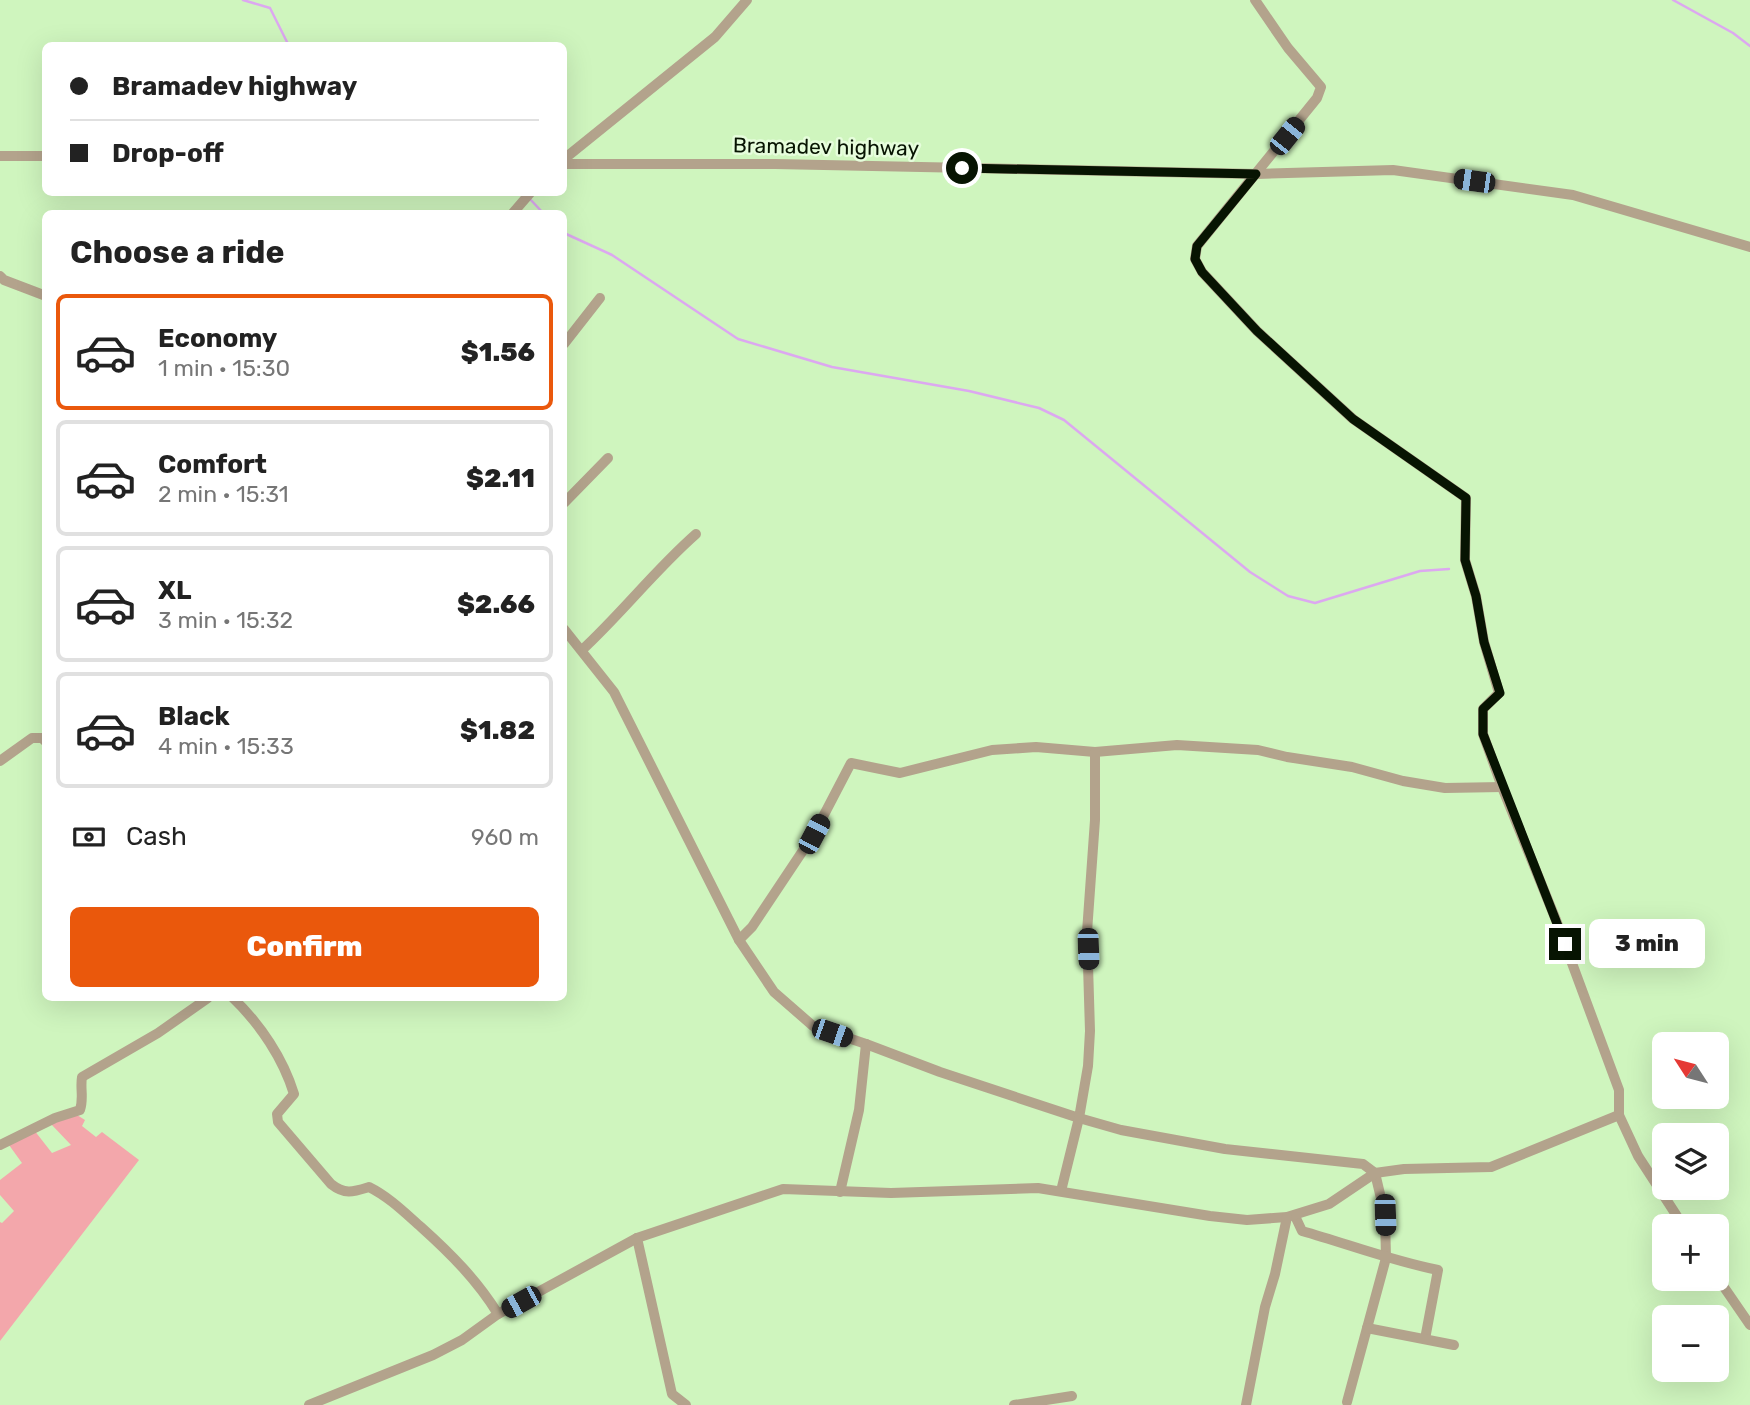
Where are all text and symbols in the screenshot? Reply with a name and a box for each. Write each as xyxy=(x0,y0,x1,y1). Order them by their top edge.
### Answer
text: Bramadev highway xyxy=(112,71,357,102)
car xyxy=(1266,113,1309,159)
street label: Bramadev highway xyxy=(733,132,920,161)
text: Drop-off xyxy=(112,138,224,169)
route start xyxy=(946,152,978,184)
car xyxy=(1452,168,1497,194)
text: Choose a ride xyxy=(70,233,284,271)
icon: car xyxy=(74,321,137,384)
text: Economy xyxy=(158,323,277,354)
text: $1.56 xyxy=(461,337,535,368)
text: 1 min · 15:30 xyxy=(158,354,290,382)
icon: car xyxy=(74,447,137,510)
text: Comfort xyxy=(158,449,267,480)
text: $2.11 xyxy=(466,463,535,494)
text: 2 min · 15:31 xyxy=(158,480,289,508)
icon: car xyxy=(74,573,137,636)
text: XL xyxy=(158,575,191,606)
text: $2.66 xyxy=(457,589,535,620)
text: 3 min · 15:32 xyxy=(158,606,293,634)
icon: car xyxy=(74,699,137,762)
text: Black xyxy=(158,701,230,732)
text: $1.82 xyxy=(460,715,535,746)
text: 4 min · 15:33 xyxy=(158,732,294,760)
car xyxy=(795,811,834,857)
icon: cash xyxy=(70,818,108,856)
text: Cash xyxy=(126,821,187,852)
text: 960 m xyxy=(471,823,539,851)
button: Confirm xyxy=(70,907,539,987)
callout: 3 min xyxy=(1590,920,1705,968)
car xyxy=(1077,928,1100,970)
route end xyxy=(1549,928,1581,960)
text: 3 min xyxy=(1615,929,1679,957)
car xyxy=(809,1016,856,1050)
north arrow xyxy=(1652,1032,1729,1110)
map controls xyxy=(1652,1032,1729,1382)
button: layers xyxy=(1652,1123,1729,1200)
car xyxy=(1374,1194,1397,1236)
button: + xyxy=(1652,1214,1729,1291)
car xyxy=(498,1283,545,1321)
button: − xyxy=(1652,1305,1729,1382)

